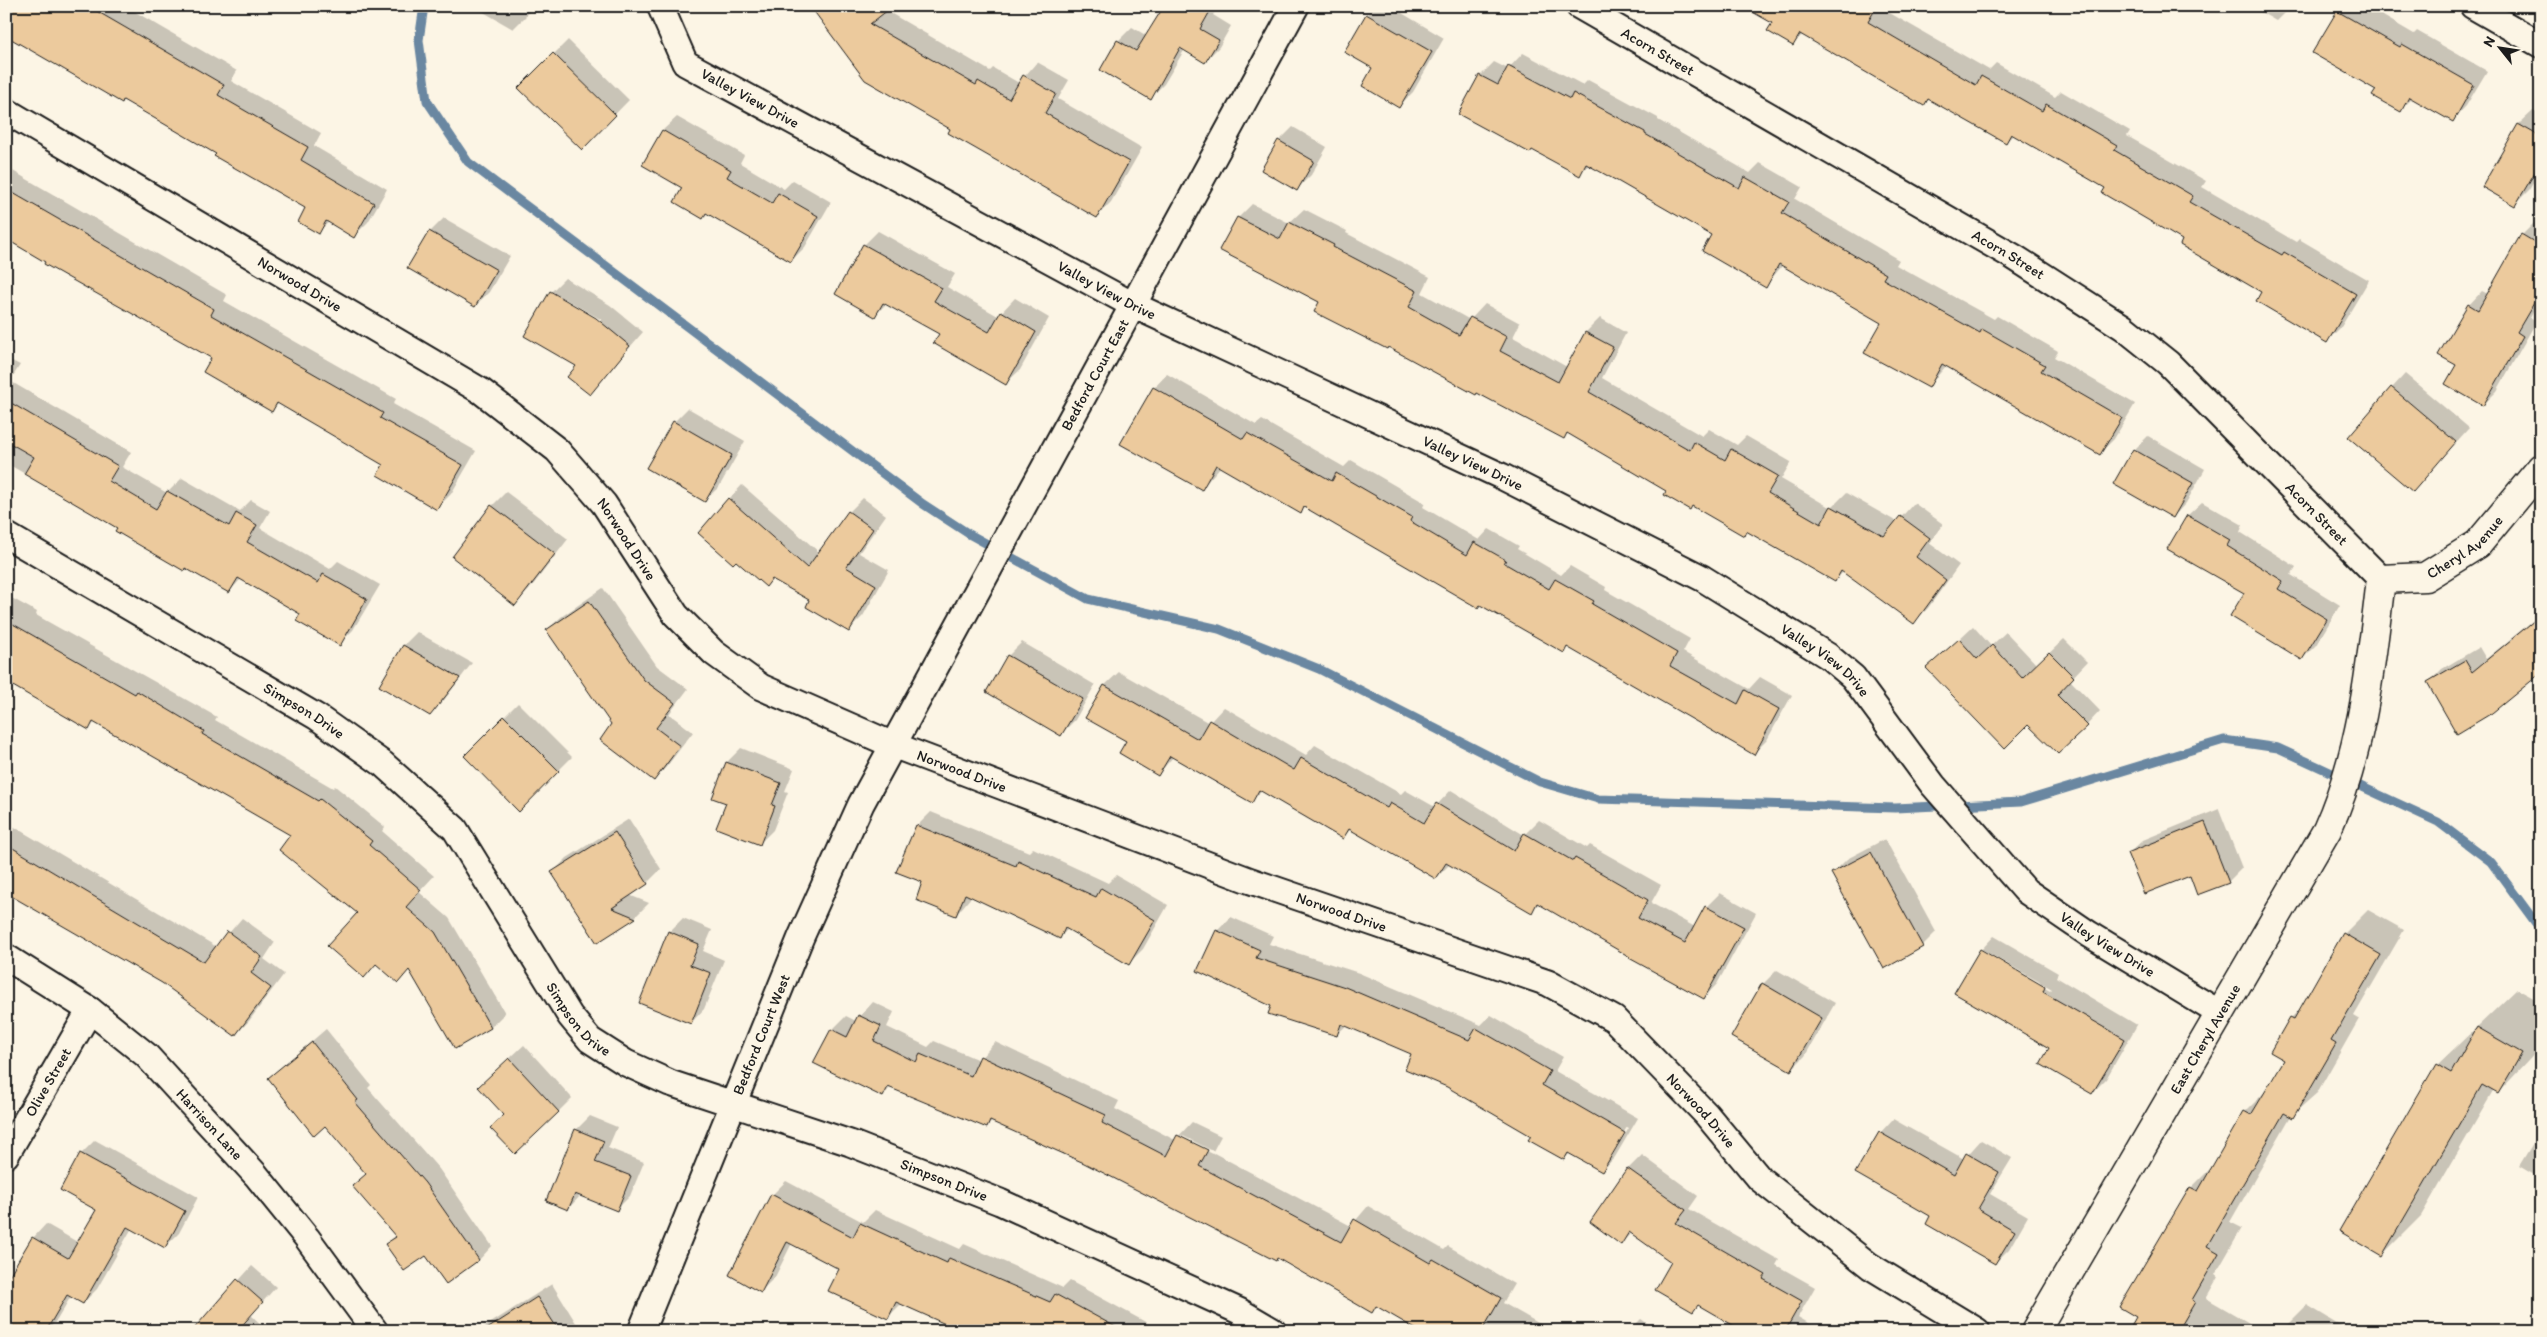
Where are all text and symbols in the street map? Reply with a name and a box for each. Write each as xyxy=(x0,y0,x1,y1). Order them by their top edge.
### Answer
north arrow xyxy=(2474,22,2524,72)
street label: Acorn Street xyxy=(1618,23,1698,80)
text: N xyxy=(2479,33,2499,50)
street label: Valley View Drive xyxy=(698,64,802,132)
street label: Acorn Street xyxy=(1969,226,2048,283)
street label: Norwood Drive xyxy=(254,252,345,316)
street label: Valley View Drive xyxy=(1054,257,1159,323)
street label: Bedford Court East xyxy=(1057,316,1133,434)
street label: Valley View Drive xyxy=(1420,432,1526,495)
street label: Acorn Street xyxy=(2282,478,2352,549)
street label: Norwood Drive xyxy=(594,494,660,584)
street label: Cheryl Avenue xyxy=(2423,512,2507,583)
street label: Valley View Drive xyxy=(1777,620,1873,700)
street label: Simpson Drive xyxy=(260,679,348,743)
street label: Norwood Drive xyxy=(914,746,1009,796)
street label: Norwood Drive xyxy=(1294,888,1389,936)
street label: Valley View Drive xyxy=(2056,908,2158,981)
street label: Bedford Court West xyxy=(729,971,794,1097)
street label: Simpson Drive xyxy=(542,979,614,1060)
street label: East Cheryl Avenue xyxy=(2166,981,2244,1097)
street label: Olive Street xyxy=(21,1044,75,1120)
street label: Norwood Drive xyxy=(1663,1070,1739,1152)
street label: Harrison Lane xyxy=(172,1085,247,1164)
street label: Simpson Drive xyxy=(898,1155,990,1205)

